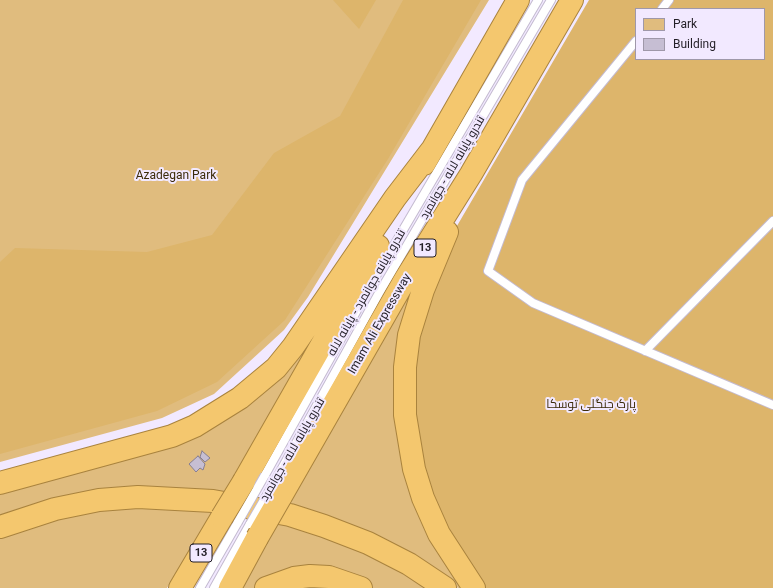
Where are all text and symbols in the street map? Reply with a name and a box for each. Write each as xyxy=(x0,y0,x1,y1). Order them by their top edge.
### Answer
legend xyxy=(635,8,765,60)
text: Park xyxy=(673,17,697,31)
text: Building xyxy=(673,37,716,51)
street label: تندرو پایانه لاله - جوانمرد xyxy=(417,114,489,222)
park label: Azadegan Park xyxy=(136,169,216,183)
street label: تندرو پایانه جوانمرد - پایانه لاله xyxy=(325,227,409,359)
road number: 13 xyxy=(414,239,436,257)
street label: Imam Ali Expressway xyxy=(345,271,415,377)
street label: تندرو پایانه لاله - جوانمرد xyxy=(257,396,329,504)
park label: پارک جنگلی توسکا xyxy=(546,398,636,412)
road number: 13 xyxy=(190,544,212,562)

